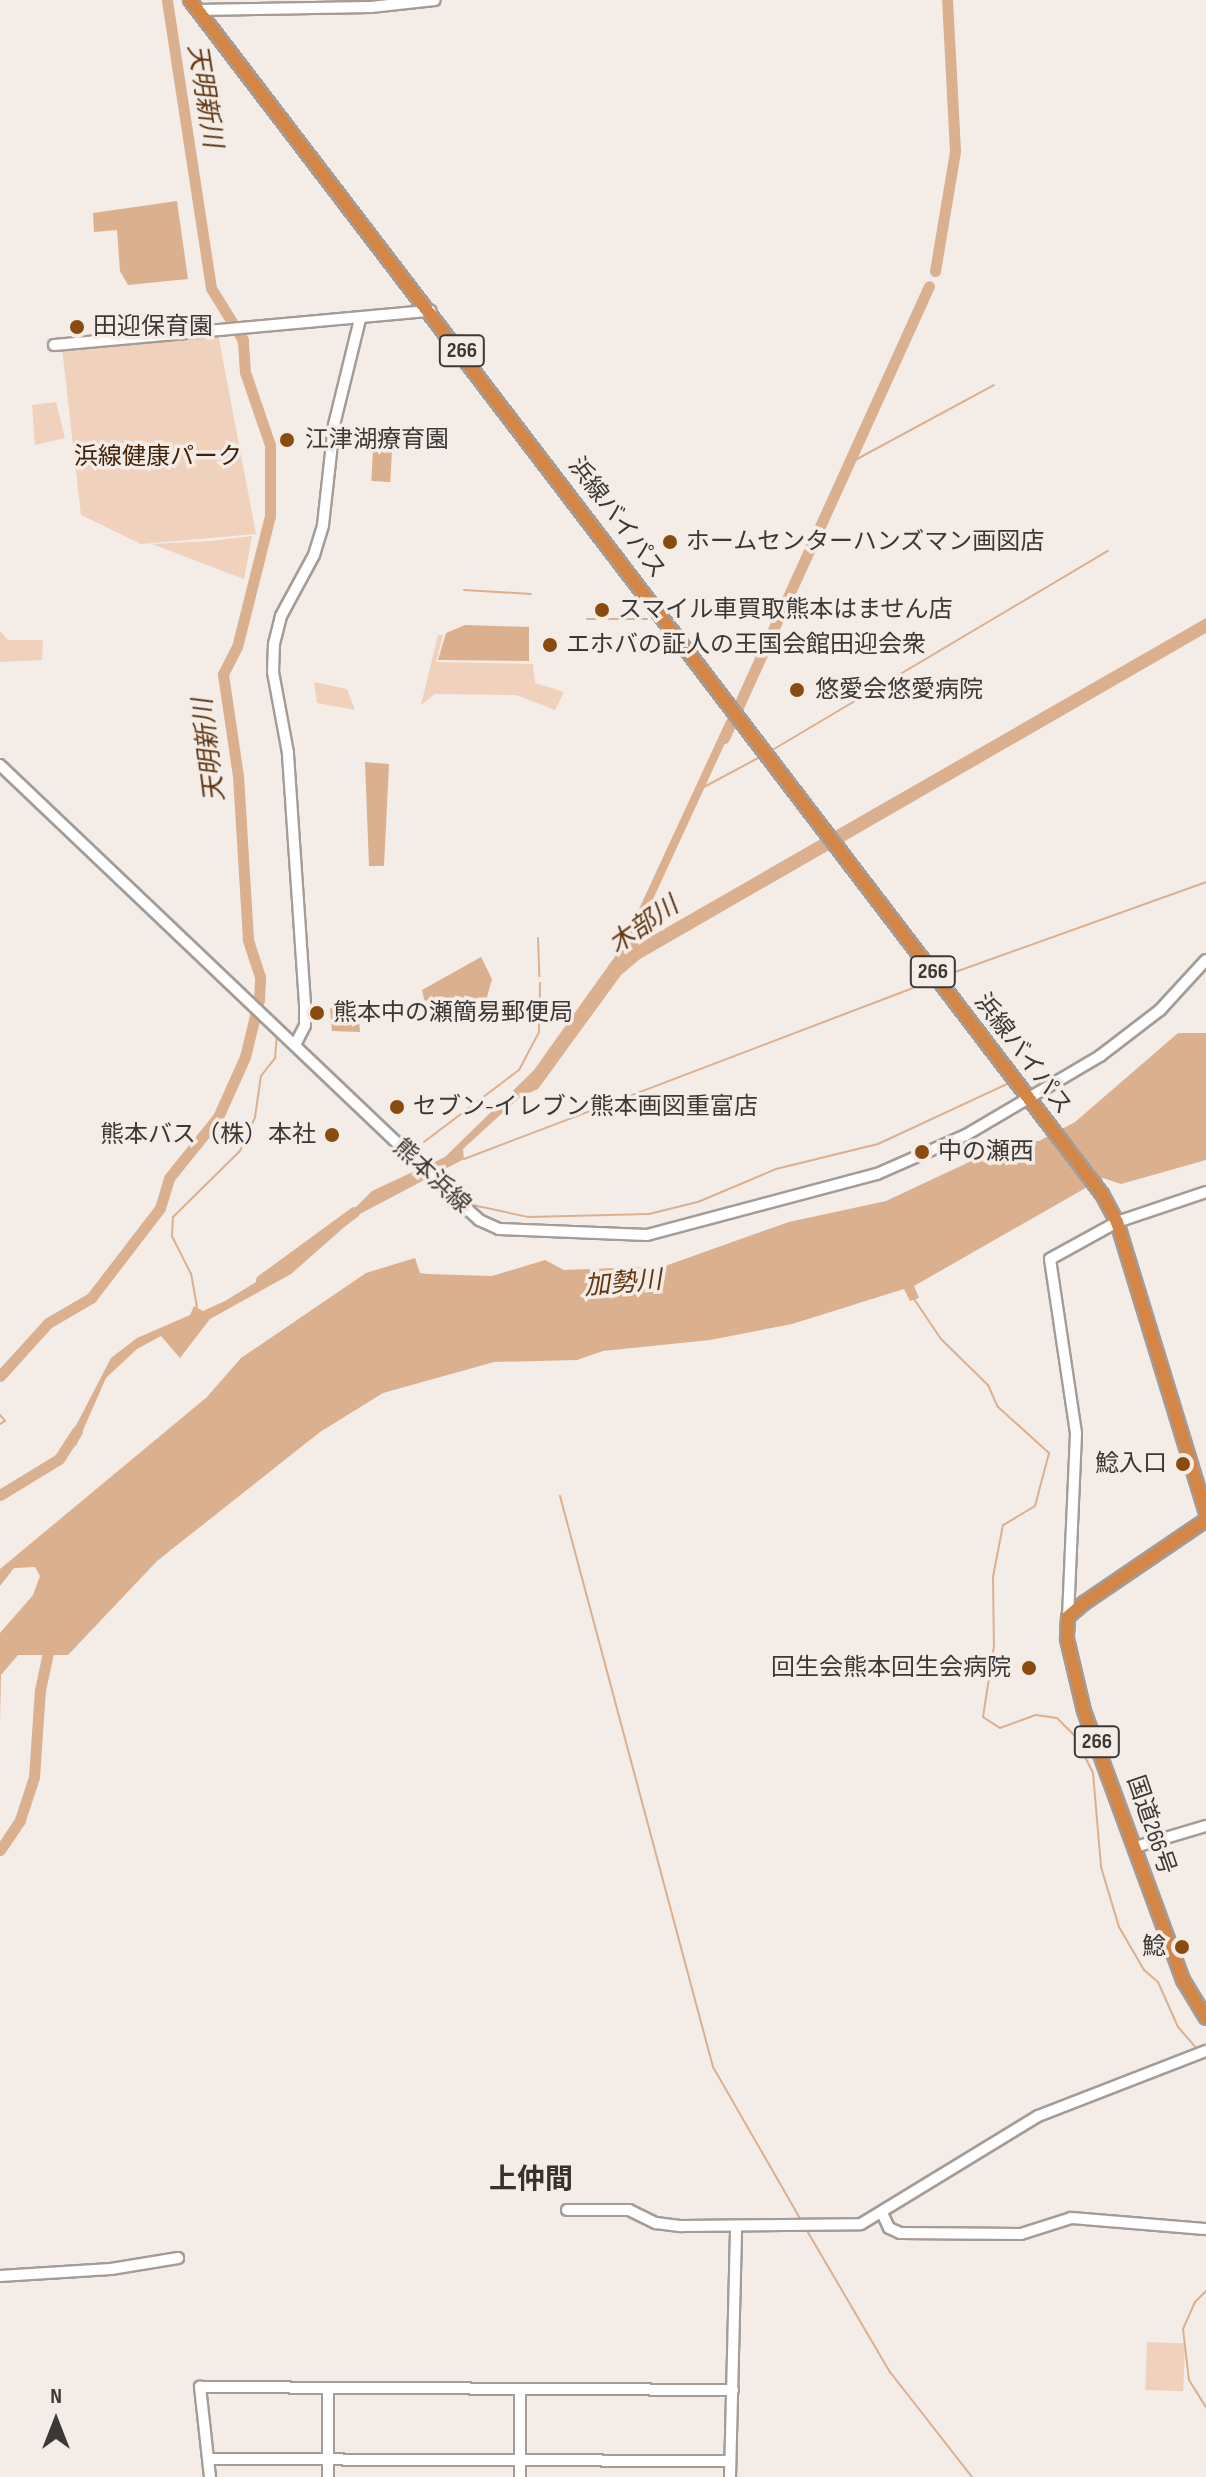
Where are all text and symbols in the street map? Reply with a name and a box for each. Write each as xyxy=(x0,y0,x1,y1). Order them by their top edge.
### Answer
water label: 天明新川 xyxy=(180,42,228,150)
place label: 田迎保育園 xyxy=(93,313,213,341)
marker: 田迎保育園 xyxy=(68,318,86,336)
road number: 266 xyxy=(438,333,486,369)
place label: 江津湖療育園 xyxy=(305,426,449,454)
marker: 江津湖療育園 xyxy=(276,429,298,451)
park label: 浜線健康パーク xyxy=(74,443,242,471)
street label: 浜線バイパス xyxy=(562,452,672,584)
place label: ホームセンターハンズマン画図店 xyxy=(686,528,1046,556)
marker: ホームセンターハンズマン画図店 xyxy=(661,533,679,551)
place label: スマイル車買取熊本はません店 xyxy=(618,596,954,624)
marker: スマイル車買取熊本はません店 xyxy=(593,601,611,619)
place label: エホバの証人の王国会館田迎会衆 xyxy=(566,631,926,659)
marker: エホバの証人の王国会館田迎会衆 xyxy=(541,636,559,654)
place label: 悠愛会悠愛病院 xyxy=(815,676,983,704)
marker: 悠愛会悠愛病院 xyxy=(786,679,808,701)
water label: 天明新川 xyxy=(188,696,232,804)
water label: 木部川 xyxy=(603,891,685,961)
road number: 266 xyxy=(909,954,957,990)
street label: 浜線バイパス xyxy=(968,988,1078,1120)
place label: 熊本中の瀬簡易郵便局 xyxy=(333,999,573,1027)
marker: 熊本中の瀬簡易郵便局 xyxy=(308,1004,326,1022)
place label: セブン-イレブン熊本画図重富店 xyxy=(413,1093,758,1121)
marker: セブン-イレブン熊本画図重富店 xyxy=(388,1098,406,1116)
place label: 熊本バス（株）本社 xyxy=(100,1121,316,1149)
marker: 熊本バス（株）本社 xyxy=(323,1126,341,1144)
street label: 熊本浜線 xyxy=(387,1133,477,1219)
place label: 中の瀬西 xyxy=(938,1138,1034,1166)
marker: 中の瀬西 xyxy=(913,1143,931,1161)
water label: 加勢川 xyxy=(583,1265,663,1303)
place label: 鯰入口 xyxy=(1095,1450,1167,1478)
marker: 鯰入口 xyxy=(1174,1455,1192,1473)
place label: 回生会熊本回生会病院 xyxy=(771,1654,1011,1682)
marker: 回生会熊本回生会病院 xyxy=(1018,1657,1040,1679)
road number: 266 xyxy=(1073,1724,1121,1760)
street label: 国道266号 xyxy=(1121,1772,1181,1878)
place label: 鯰 xyxy=(1142,1933,1166,1961)
marker: 鯰 xyxy=(1173,1938,1191,1956)
district label: 上仲間 xyxy=(489,2163,573,2197)
north arrow xyxy=(16,2381,96,2461)
text: N xyxy=(50,2383,62,2410)

